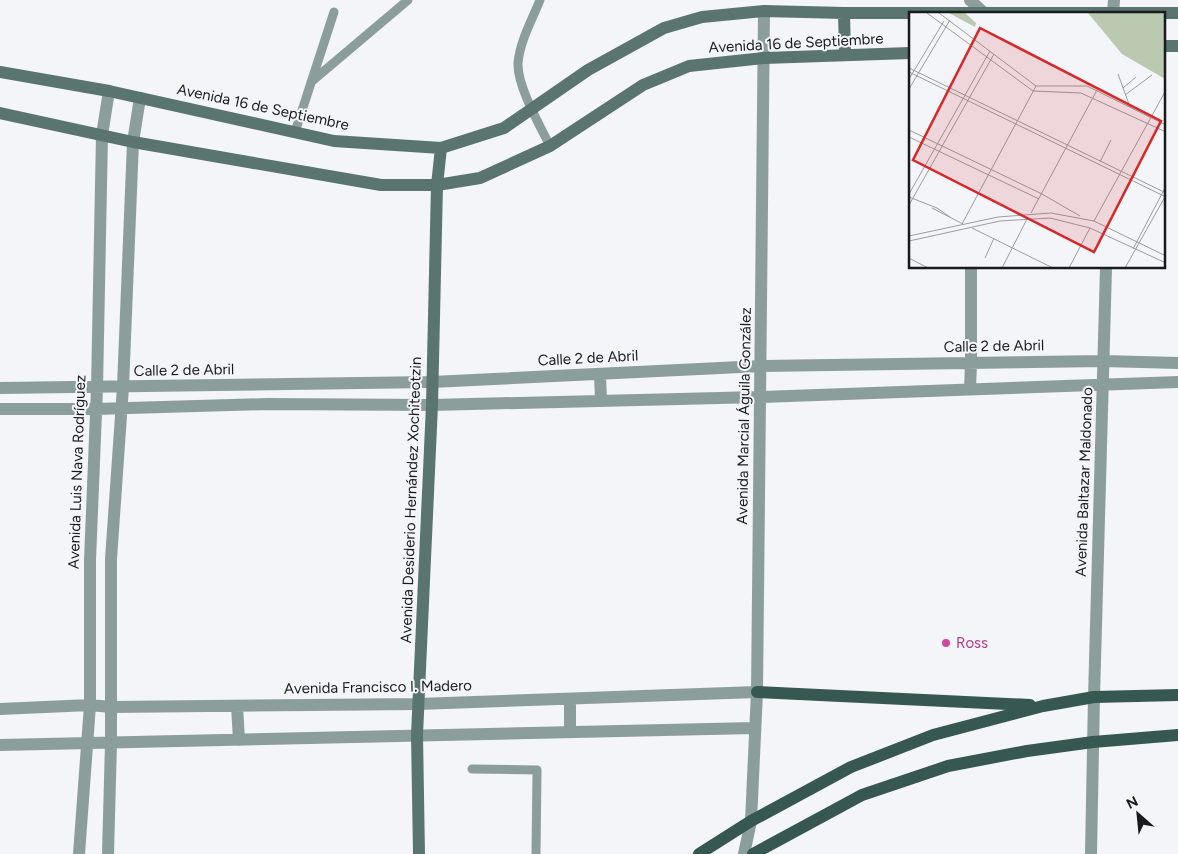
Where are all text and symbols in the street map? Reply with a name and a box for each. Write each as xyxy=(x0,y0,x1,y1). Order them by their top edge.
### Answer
inset map xyxy=(909,12,1166,269)
street label: Avenida 16 de Septiembre xyxy=(708,29,884,57)
street label: Avenida 16 de Septiembre xyxy=(175,80,351,134)
street label: Avenida Marcial Águila González xyxy=(733,307,755,525)
street label: Calle 2 de Abril xyxy=(944,336,1044,356)
street label: Calle 2 de Abril xyxy=(537,346,639,370)
street label: Avenida Desiderio Hernández Xochiteotzin xyxy=(397,356,425,644)
street label: Calle 2 de Abril xyxy=(134,360,234,380)
street label: Avenida Luis Nava Rodríguez xyxy=(65,375,89,569)
street label: Avenida Baltazar Maldonado xyxy=(1072,387,1096,577)
place label: Ross xyxy=(956,634,988,652)
marker: Ross xyxy=(940,637,952,649)
street label: Avenida Francisco I. Madero xyxy=(284,676,472,698)
north arrow xyxy=(1113,789,1163,839)
text: N xyxy=(1124,793,1141,813)

